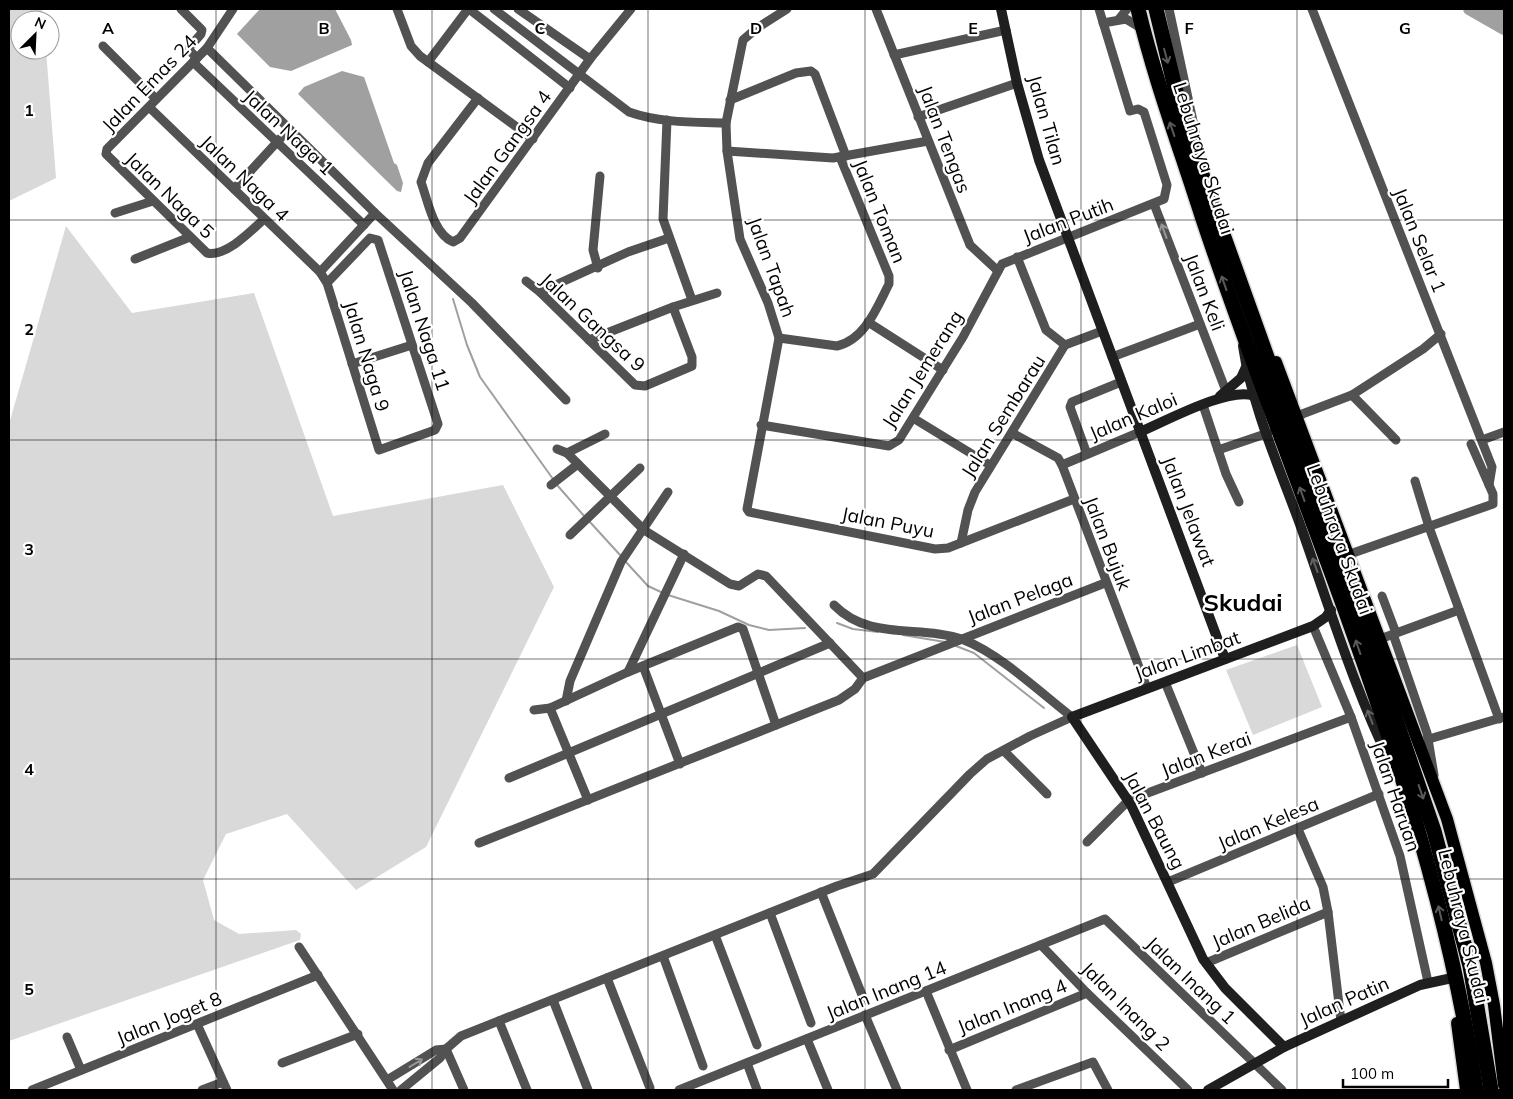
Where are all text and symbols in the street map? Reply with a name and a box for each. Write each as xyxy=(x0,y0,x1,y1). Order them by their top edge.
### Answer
north arrow xyxy=(10,10,60,60)
text: N xyxy=(32,13,49,33)
text: A xyxy=(102,18,114,38)
text: B xyxy=(318,18,330,38)
text: C xyxy=(535,18,546,38)
text: D xyxy=(750,18,762,38)
text: E xyxy=(968,18,978,38)
text: F xyxy=(1184,18,1194,38)
text: G xyxy=(1399,18,1411,38)
street label: Jalan Emas 24 xyxy=(97,29,201,137)
one-way arrow xyxy=(1162,48,1171,64)
street label: Jalan Tilan xyxy=(1023,72,1071,168)
street label: Lebuhraya Skudai xyxy=(1168,79,1240,237)
street label: Jalan Tengas xyxy=(913,82,977,196)
street label: Jalan Naga 1 xyxy=(239,84,339,180)
street label: Jalan Gangsa 4 xyxy=(458,85,556,209)
text: 1 xyxy=(24,100,34,120)
one-way arrow xyxy=(1167,121,1176,137)
street label: Jalan Naga 4 xyxy=(195,130,295,226)
street label: Jalan Naga 5 xyxy=(120,147,220,243)
street label: Jalan Toman xyxy=(848,156,912,266)
street label: Jalan Selar 1 xyxy=(1388,184,1452,296)
street label: Jalan Putih xyxy=(1019,192,1117,248)
street label: Jalan Tapah xyxy=(743,214,801,320)
one-way arrow xyxy=(1159,224,1168,239)
street label: Jalan Keli xyxy=(1179,250,1231,334)
street label: Jalan Naga 11 xyxy=(394,266,456,394)
street label: Jalan Gangsa 9 xyxy=(536,267,650,377)
one-way arrow xyxy=(1219,275,1228,291)
street label: Jalan Naga 9 xyxy=(339,298,395,414)
street label: Jalan Jemerang xyxy=(876,306,968,432)
text: 2 xyxy=(24,319,34,339)
street label: Jalan Sembarau xyxy=(956,350,1050,482)
street label: Jalan Kaloi xyxy=(1086,387,1180,445)
street label: Jalan Jelawat xyxy=(1157,452,1221,570)
street label: Lebuhraya Skudai xyxy=(1302,460,1378,618)
one-way arrow xyxy=(1297,487,1307,502)
street label: Jalan Bujuk xyxy=(1079,493,1137,594)
street label: Jalan Puyu xyxy=(840,501,936,543)
text: 3 xyxy=(24,539,34,559)
one-way arrow xyxy=(1310,558,1319,573)
street label: Jalan Pelaga xyxy=(964,567,1076,629)
district label: Skudai xyxy=(1203,587,1283,617)
street label: Jalan Limbat xyxy=(1131,625,1243,685)
one-way arrow xyxy=(1353,640,1362,655)
one-way arrow xyxy=(1365,710,1374,726)
street label: Jalan Kerai xyxy=(1158,726,1254,782)
street label: Jalan Haruan xyxy=(1366,737,1426,855)
text: 4 xyxy=(24,759,34,779)
street label: Jalan Baung xyxy=(1119,767,1191,873)
one-way arrow xyxy=(1417,784,1426,799)
street label: Jalan Kelesa xyxy=(1214,791,1322,855)
street label: Lebuhraya Skudai xyxy=(1433,846,1495,1006)
street label: Jalan Belida xyxy=(1208,890,1314,954)
one-way arrow xyxy=(1435,906,1445,922)
street label: Jalan Inang 1 xyxy=(1141,931,1241,1029)
street label: Jalan Inang 14 xyxy=(822,955,950,1025)
street label: Jalan Inang 2 xyxy=(1076,956,1176,1056)
street label: Jalan Patin xyxy=(1296,971,1392,1031)
street label: Jalan Inang 4 xyxy=(954,973,1070,1039)
text: 5 xyxy=(24,979,34,999)
street label: Jalan Joget 8 xyxy=(113,986,225,1050)
scale bar xyxy=(1343,1056,1448,1088)
one-way arrow xyxy=(408,1057,422,1067)
text: 100 m xyxy=(1350,1064,1394,1083)

